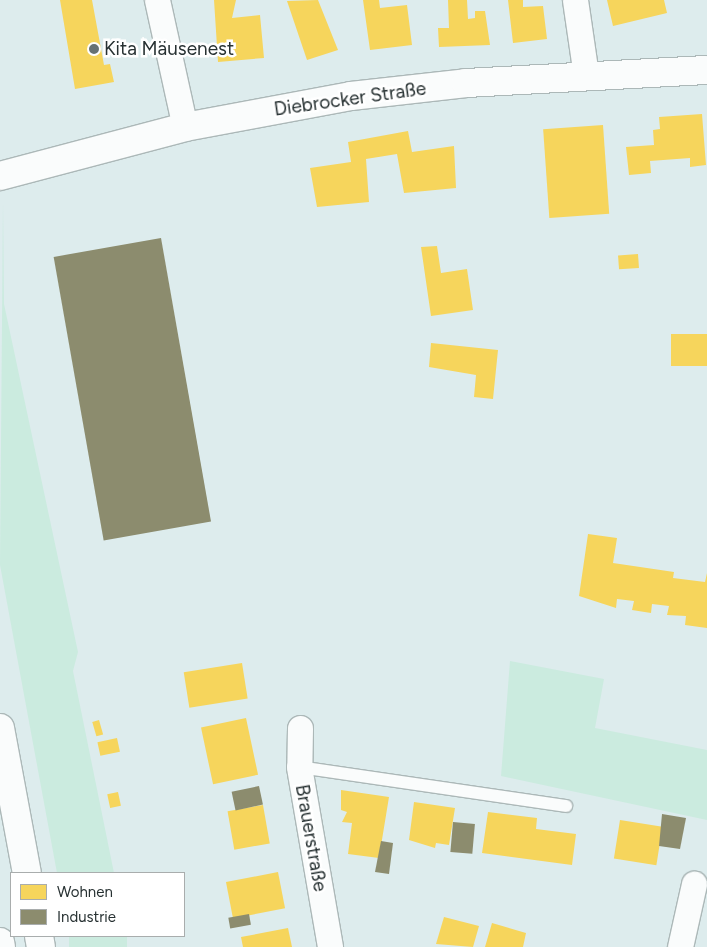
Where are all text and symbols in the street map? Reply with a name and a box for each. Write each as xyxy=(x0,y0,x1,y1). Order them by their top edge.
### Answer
place label: Kita Mäusenest xyxy=(104,38,234,60)
marker: Kita Mäusenest xyxy=(88,43,100,55)
street label: Diebrocker Straße xyxy=(273,77,427,121)
street label: Brauerstraße xyxy=(290,783,332,893)
legend xyxy=(10,872,185,937)
text: Wohnen xyxy=(57,883,113,901)
text: Industrie xyxy=(57,908,116,926)

